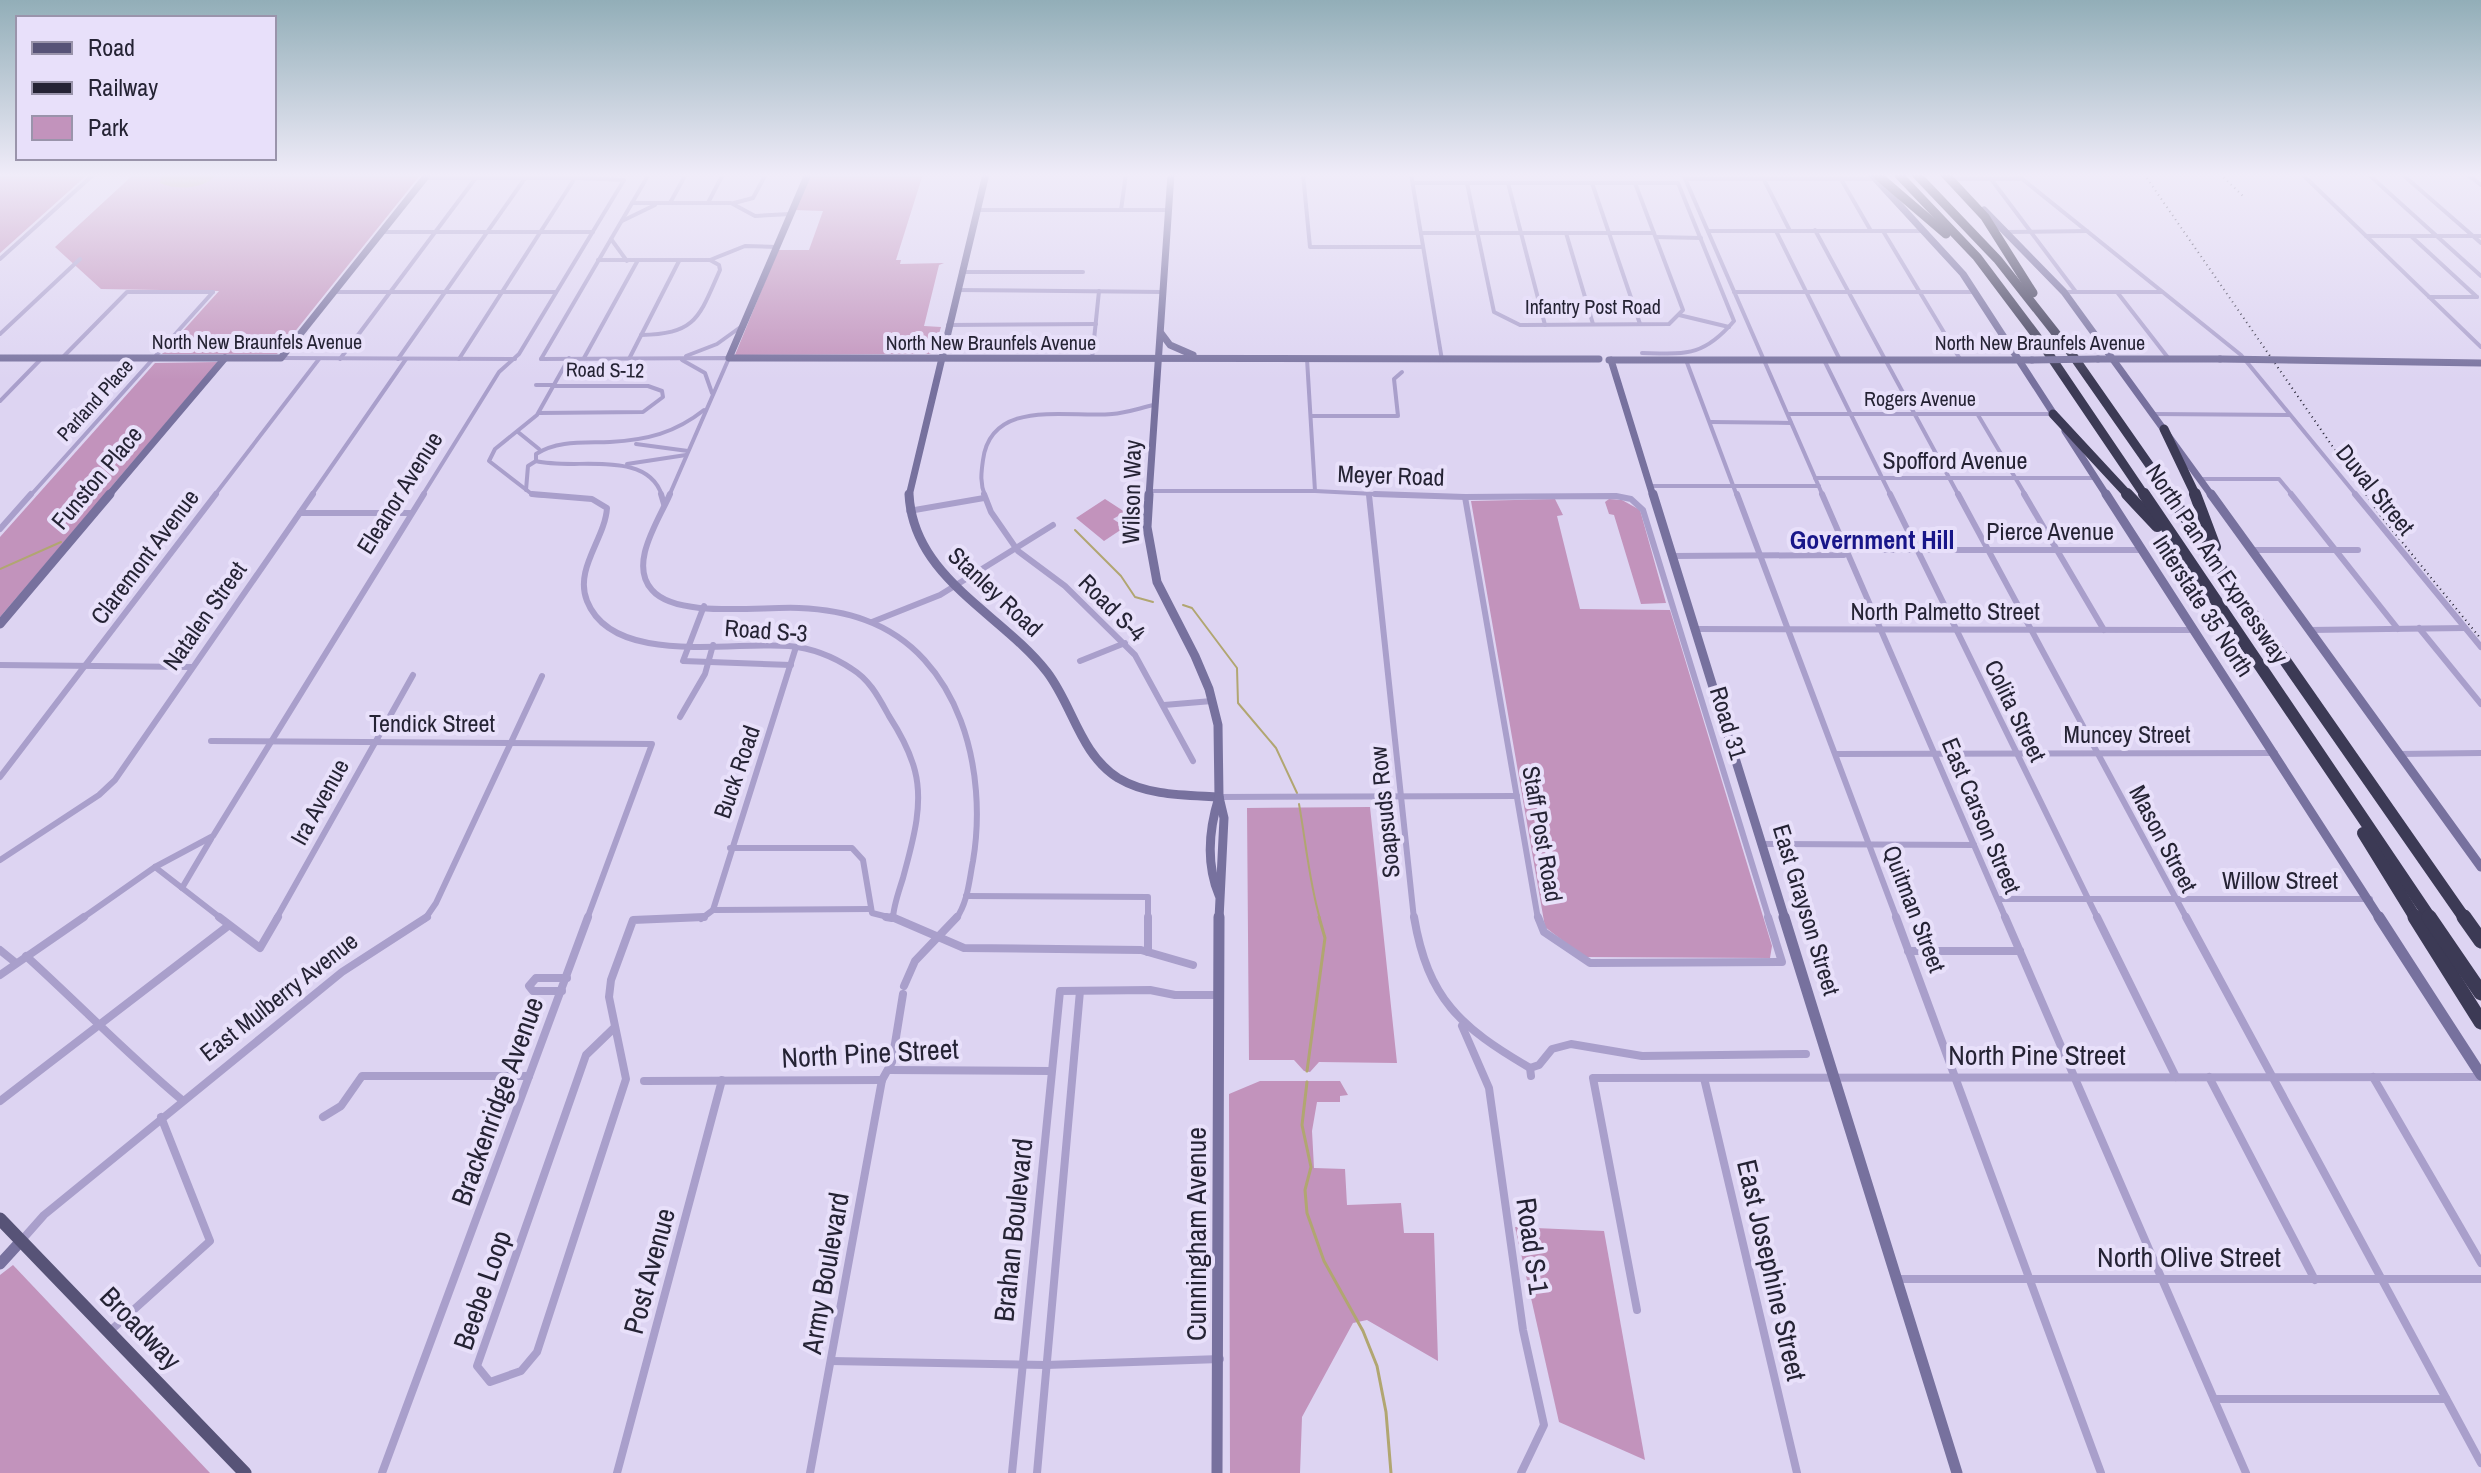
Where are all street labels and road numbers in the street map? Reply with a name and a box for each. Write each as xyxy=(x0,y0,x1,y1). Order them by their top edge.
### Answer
street label: Infantry Post Road xyxy=(1525,293,1661,320)
street label: North New Braunfels Avenue xyxy=(152,328,362,355)
street label: North New Braunfels Avenue xyxy=(886,329,1096,356)
street label: North New Braunfels Avenue xyxy=(1935,329,2145,356)
street label: Parland Place xyxy=(50,353,139,447)
street label: Road S-12 xyxy=(566,355,644,384)
street label: Rogers Avenue xyxy=(1864,385,1976,412)
street label: Funston Place xyxy=(44,419,149,536)
street label: Eleanor Avenue xyxy=(349,425,449,560)
street label: Duval Street xyxy=(2329,437,2423,542)
street label: Wilson Way xyxy=(1114,439,1148,544)
street label: Spofford Avenue xyxy=(1883,444,2027,476)
street label: Meyer Road xyxy=(1337,457,1445,493)
street label: North Pan Am Expressway xyxy=(2139,457,2297,670)
street label: Claremont Avenue xyxy=(83,482,206,631)
street label: Pierce Avenue xyxy=(1986,515,2114,547)
street label: Interstate 35 North xyxy=(2146,528,2262,683)
street label: Stanley Road xyxy=(942,539,1050,643)
street label: Natalen Street xyxy=(155,554,254,676)
street label: Road S-4 xyxy=(1072,567,1153,648)
street label: North Palmetto Street xyxy=(1850,595,2040,627)
street label: Road S-3 xyxy=(723,611,809,649)
street label: Colita Street xyxy=(1978,654,2054,767)
street label: Road 31 xyxy=(1703,682,1755,763)
street label: Tendick Street xyxy=(369,707,495,739)
street label: Muncey Street xyxy=(2064,718,2191,750)
street label: Buck Road xyxy=(705,721,767,822)
street label: East Carson Street xyxy=(1935,733,2029,899)
street label: Soapsuds Row xyxy=(1361,744,1407,880)
street label: Ira Avenue xyxy=(282,753,356,850)
street label: Staff Post Road xyxy=(1515,763,1571,904)
street label: Mason Street xyxy=(2122,779,2206,898)
street label: East Grayson Street xyxy=(1766,820,1848,1000)
street label: Quitman Street xyxy=(1876,841,1954,977)
street label: Willow Street xyxy=(2222,864,2338,896)
street label: East Mulberry Avenue xyxy=(193,924,364,1068)
street label: Brackenridge Avenue xyxy=(442,992,552,1210)
street label: North Pine Street xyxy=(780,1029,960,1077)
street label: North Pine Street xyxy=(1948,1036,2126,1074)
street label: Cunningham Avenue xyxy=(1177,1127,1215,1341)
street label: Brahan Boulevard xyxy=(984,1137,1042,1323)
street label: East Josephine Street xyxy=(1728,1156,1816,1384)
street label: Army Boulevard xyxy=(792,1189,858,1358)
street label: Road S-1 xyxy=(1507,1195,1559,1297)
street label: Post Avenue xyxy=(614,1204,684,1338)
street label: Beebe Loop xyxy=(444,1225,520,1355)
street label: North Olive Street xyxy=(2097,1238,2281,1276)
street label: Broadway xyxy=(92,1278,190,1378)

